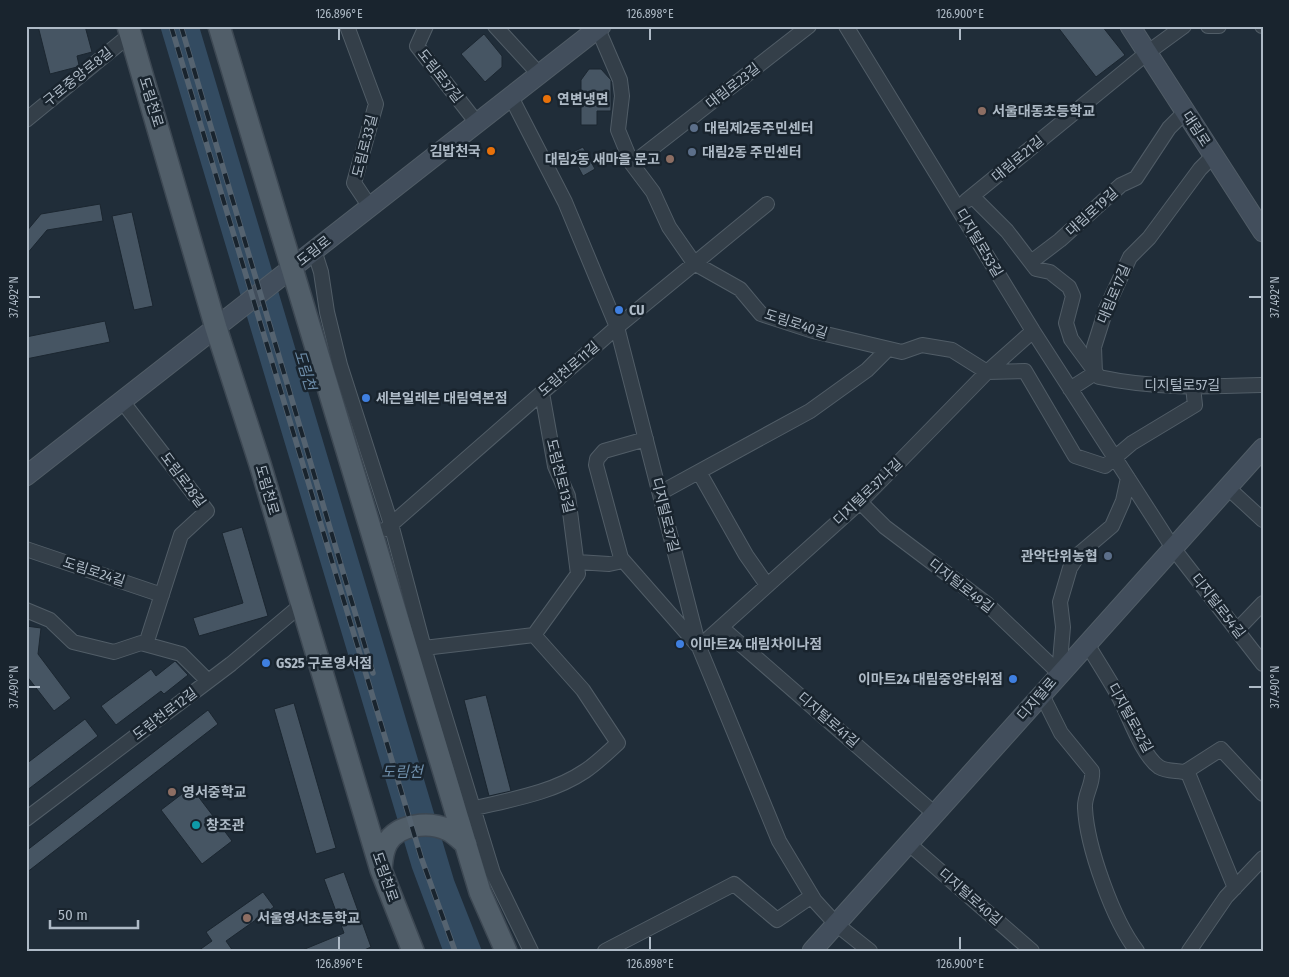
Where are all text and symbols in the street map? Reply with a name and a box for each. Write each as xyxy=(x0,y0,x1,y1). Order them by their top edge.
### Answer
text: 126.896°E xyxy=(315,7,363,21)
text: 126.898°E xyxy=(626,7,674,21)
text: 126.900°E xyxy=(936,7,984,21)
street label: 구로중앙로8길 xyxy=(40,44,116,110)
street label: 도림로37길 xyxy=(414,46,466,106)
street label: 대림로23길 xyxy=(703,60,763,112)
street label: 도림천로 xyxy=(135,75,167,129)
place label: 연변냉면 xyxy=(557,91,609,108)
marker: 연변냉면 xyxy=(541,93,553,105)
place label: 서울대동초등학교 xyxy=(992,103,1095,120)
marker: 서울대동초등학교 xyxy=(976,105,988,117)
street label: 대림로 xyxy=(1178,108,1214,150)
street label: 도림로33길 xyxy=(349,113,381,179)
place label: 대림제2동주민센터 xyxy=(704,120,814,137)
marker: 대림제2동주민센터 xyxy=(688,122,700,134)
street label: 대림로21길 xyxy=(988,132,1048,186)
place label: 김밥천국 xyxy=(429,143,481,160)
place label: 대림2동 주민센터 xyxy=(702,144,802,161)
marker: 김밥천국 xyxy=(485,145,497,157)
marker: 대림2동 주민센터 xyxy=(686,146,698,158)
place label: 대림2동 새마을 문고 xyxy=(545,151,660,168)
marker: 대림2동 새마을 문고 xyxy=(664,153,676,165)
street label: 대림로19길 xyxy=(1063,184,1121,240)
street label: 디지털로53길 xyxy=(952,206,1006,280)
street label: 도림로 xyxy=(294,232,335,270)
street label: 대림로17길 xyxy=(1094,262,1134,326)
text: 37.492°N xyxy=(7,276,21,318)
text: 37.492°N xyxy=(1268,276,1282,318)
place label: CU xyxy=(629,302,644,319)
marker: CU xyxy=(613,304,625,316)
street label: 도림로40길 xyxy=(762,306,830,342)
street label: 도림천로11길 xyxy=(535,338,603,400)
water label: 도림천 xyxy=(290,348,320,395)
street label: 디지털로57길 xyxy=(1144,377,1220,394)
place label: 세븐일레븐 대림역본점 xyxy=(376,390,508,407)
marker: 세븐일레븐 대림역본점 xyxy=(360,392,372,404)
street label: 도림천로13길 xyxy=(543,437,577,515)
street label: 도림로28길 xyxy=(157,449,209,511)
street label: 디지털로37나길 xyxy=(830,455,906,529)
street label: 도림천로 xyxy=(252,463,282,517)
street label: 디지털로37길 xyxy=(648,476,682,554)
place label: 관악단위농협 xyxy=(1021,548,1098,565)
marker: 관악단위농협 xyxy=(1102,550,1114,562)
street label: 도림로24길 xyxy=(61,554,127,590)
street label: 디지털로49길 xyxy=(925,555,997,617)
street label: 디지털로54길 xyxy=(1187,570,1249,642)
place label: 이마트24 대림차이나점 xyxy=(690,636,822,653)
marker: 이마트24 대림차이나점 xyxy=(674,638,686,650)
place label: GS25 구로영서점 xyxy=(276,655,372,672)
marker: GS25 구로영서점 xyxy=(260,657,272,669)
text: 37.490°N xyxy=(7,666,21,708)
text: 37.490°N xyxy=(1268,666,1282,708)
place label: 이마트24 대림중앙타워점 xyxy=(858,671,1003,688)
marker: 이마트24 대림중앙타워점 xyxy=(1007,673,1019,685)
street label: 디지털로 xyxy=(1014,674,1060,724)
street label: 디지털로52길 xyxy=(1104,680,1156,756)
street label: 도림천로12길 xyxy=(130,684,200,744)
street label: 디지털로41길 xyxy=(794,689,862,751)
water label: 도림천 xyxy=(381,763,425,781)
place label: 영서중학교 xyxy=(182,784,247,801)
marker: 영서중학교 xyxy=(166,786,178,798)
place label: 창조관 xyxy=(206,817,245,834)
marker: 창조관 xyxy=(190,819,202,831)
street label: 도림천로 xyxy=(369,850,401,904)
street label: 디지털로40길 xyxy=(935,865,1005,929)
scale bar xyxy=(50,897,138,929)
text: 50 m xyxy=(58,906,88,924)
place label: 서울영서초등학교 xyxy=(257,910,360,927)
marker: 서울영서초등학교 xyxy=(241,912,253,924)
text: 126.896°E xyxy=(315,957,363,971)
text: 126.898°E xyxy=(626,957,674,971)
text: 126.900°E xyxy=(936,957,984,971)

